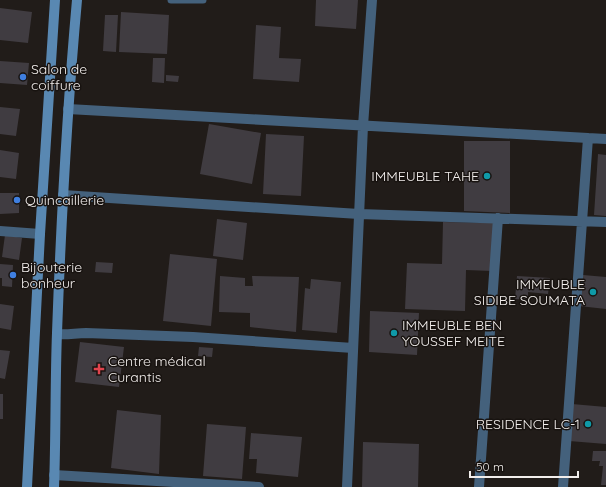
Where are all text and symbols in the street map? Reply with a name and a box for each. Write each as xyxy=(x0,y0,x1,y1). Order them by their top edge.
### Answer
place label: Salon de coiffure xyxy=(31,60,87,94)
marker: Salon de coiffure xyxy=(18,72,28,82)
place label: IMMEUBLE TAHE xyxy=(371,167,479,185)
marker: IMMEUBLE TAHE xyxy=(482,171,492,181)
place label: Quincaillerie xyxy=(25,191,104,209)
marker: Quincaillerie xyxy=(12,195,22,205)
place label: Bijouterie bonheur xyxy=(21,258,82,292)
marker: Bijouterie bonheur xyxy=(8,270,18,280)
place label: IMMEUBLE SIDIBE SOUMATA xyxy=(474,275,585,309)
marker: IMMEUBLE SIDIBE SOUMATA xyxy=(588,287,598,297)
place label: IMMEUBLE BEN YOUSSEF MEITE xyxy=(402,316,505,350)
marker: IMMEUBLE BEN YOUSSEF MEITE xyxy=(389,328,399,338)
place label: Centre médical Curantis xyxy=(108,352,206,386)
marker: Centre médical Curantis xyxy=(93,363,105,375)
place label: RESIDENCE LC-1 xyxy=(476,415,580,433)
marker: RESIDENCE LC-1 xyxy=(583,419,593,429)
scale bar xyxy=(470,453,578,479)
text: 50 m xyxy=(476,459,504,474)

